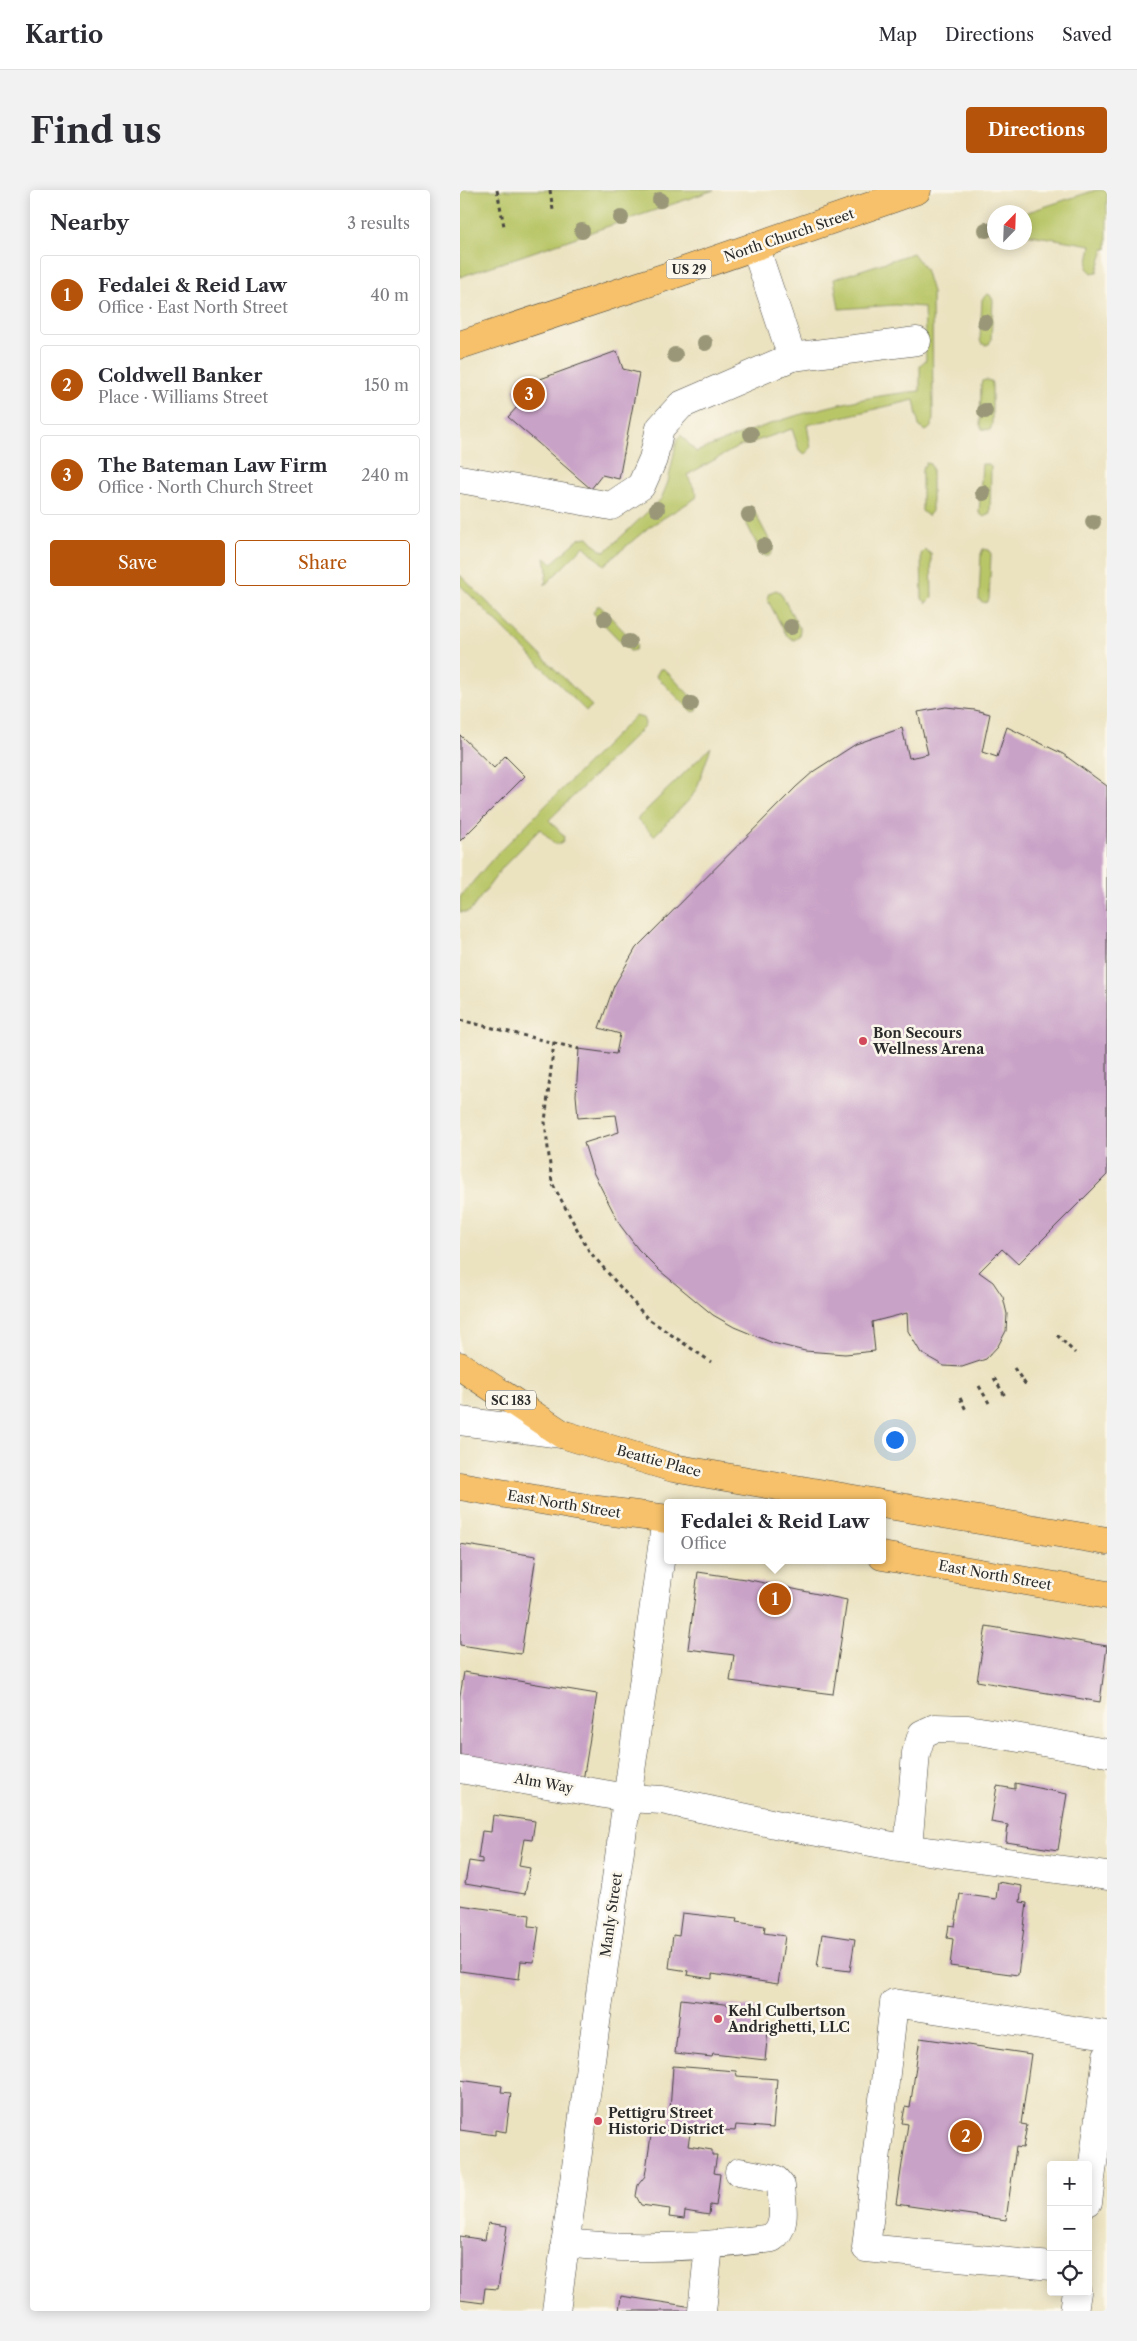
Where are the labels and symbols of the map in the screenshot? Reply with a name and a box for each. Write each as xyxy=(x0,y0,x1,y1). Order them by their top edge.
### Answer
street label: North Church Street xyxy=(722,204,857,266)
north arrow xyxy=(987,205,1032,250)
road number: US 29 xyxy=(666,260,712,278)
pin: 3 xyxy=(513,375,545,413)
place label: Bon Secours Wellness Arena xyxy=(872,1024,985,1058)
marker: Bon Secours Wellness Arena xyxy=(857,1035,869,1047)
road number: SC 183 xyxy=(486,1390,536,1410)
your location xyxy=(882,1427,908,1453)
street label: Beattie Place xyxy=(615,1441,703,1481)
street label: East North Street xyxy=(506,1486,622,1522)
street label: East North Street xyxy=(937,1556,1053,1594)
pin: 1 xyxy=(759,1580,791,1618)
street label: Alm Way xyxy=(512,1769,575,1797)
street label: Manly Street xyxy=(596,1872,626,1958)
place label: Kehl Culbertson Andrighetti, LLC xyxy=(727,2002,850,2036)
marker: Kehl Culbertson Andrighetti, LLC xyxy=(712,2013,724,2025)
place label: Pettigru Street Historic District xyxy=(608,2104,725,2138)
marker: Pettigru Street Historic District xyxy=(592,2115,604,2127)
pin: 2 xyxy=(950,2117,982,2155)

